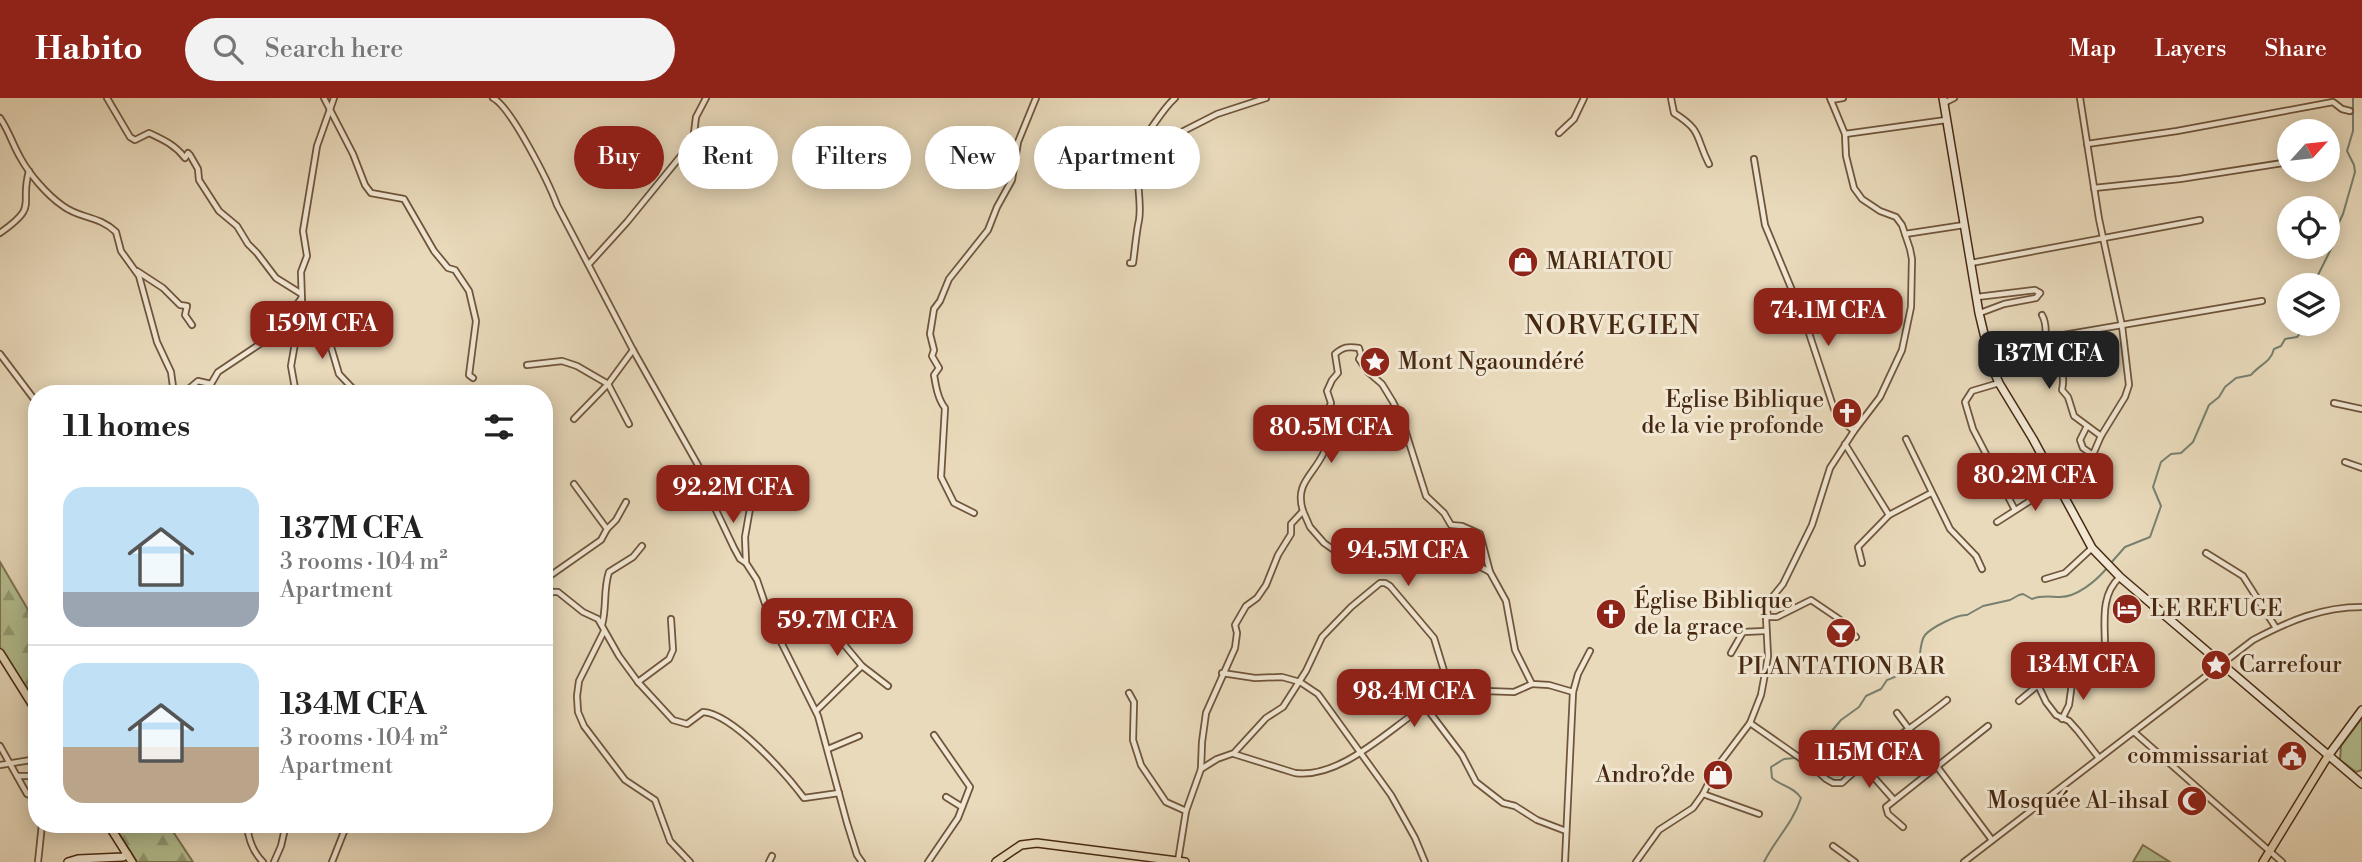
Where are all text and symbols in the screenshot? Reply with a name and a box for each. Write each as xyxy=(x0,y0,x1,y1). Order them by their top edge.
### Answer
search box xyxy=(185,18,675,81)
text: Habito xyxy=(35,29,143,70)
icon: search xyxy=(209,30,247,68)
text: Search here xyxy=(265,33,404,65)
text: Map xyxy=(2069,34,2116,64)
text: Layers xyxy=(2154,34,2226,64)
text: Share xyxy=(2264,34,2327,64)
north arrow xyxy=(2277,119,2340,182)
map controls xyxy=(2277,119,2340,336)
chip: Buy xyxy=(574,126,664,189)
chip: Rent xyxy=(678,126,778,189)
chip: Filters xyxy=(792,126,911,189)
chip: New xyxy=(925,126,1020,189)
chip: Apartment xyxy=(1034,126,1200,189)
button: locate xyxy=(2277,196,2340,259)
shop icon: MARIATOU xyxy=(1506,245,1540,279)
place label: MARIATOU xyxy=(1546,248,1673,276)
button: layers xyxy=(2277,273,2340,336)
pin: 74.1M CFA xyxy=(1748,288,1908,348)
text: 74.1M CFA xyxy=(1770,297,1886,325)
pin: 159M CFA xyxy=(250,302,394,361)
text: 159M CFA xyxy=(266,310,378,338)
district label: NORVEGIEN xyxy=(1525,310,1701,342)
pin: 137M CFA xyxy=(1977,331,2121,391)
text: 137M CFA xyxy=(1994,340,2104,368)
place icon: Mont Ngaoundéré xyxy=(1358,345,1392,379)
place label: Mont Ngaoundéré xyxy=(1398,348,1584,376)
place label: Eglise Biblique de la vie profonde xyxy=(1641,386,1824,440)
church icon: Eglise Biblique de la vie profonde xyxy=(1830,396,1864,430)
pin: 80.5M CFA xyxy=(1251,406,1411,465)
text: 11 homes xyxy=(63,408,190,446)
icon: filters xyxy=(480,408,518,446)
text: 80.5M CFA xyxy=(1269,414,1393,442)
pin: 80.2M CFA xyxy=(1955,454,2115,513)
text: 80.2M CFA xyxy=(1973,462,2097,490)
pin: 92.2M CFA xyxy=(653,466,813,525)
text: 92.2M CFA xyxy=(672,474,794,502)
text: 137M CFA xyxy=(280,510,423,548)
icon: home xyxy=(119,515,203,599)
pin: 94.5M CFA xyxy=(1328,528,1488,588)
text: 94.5M CFA xyxy=(1347,537,1469,565)
text: 3 rooms · 104 m² xyxy=(280,548,448,576)
text: Apartment xyxy=(280,576,393,604)
place label: Église Biblique de la grace xyxy=(1634,585,1793,641)
hotel icon: LE REFUGE xyxy=(2110,592,2144,626)
place label: LE REFUGE xyxy=(2150,595,2283,623)
church icon: Église Biblique de la grace xyxy=(1594,597,1628,631)
pin: 59.7M CFA xyxy=(757,598,917,658)
text: 59.7M CFA xyxy=(777,607,897,635)
bar icon: PLANTATION BAR xyxy=(1824,616,1858,650)
pin: 134M CFA xyxy=(2011,642,2155,702)
place icon: Carrefour xyxy=(2199,648,2233,682)
text: 134M CFA xyxy=(2027,651,2139,679)
place label: Carrefour xyxy=(2239,651,2342,679)
place label: PLANTATION BAR xyxy=(1737,653,1946,681)
pin: 98.4M CFA xyxy=(1334,670,1494,729)
text: 98.4M CFA xyxy=(1353,678,1475,706)
text: 134M CFA xyxy=(280,686,426,724)
icon: home xyxy=(119,691,203,775)
text: 3 rooms · 104 m² xyxy=(280,724,448,752)
pin: 115M CFA xyxy=(1797,730,1941,790)
text: 115M CFA xyxy=(1815,739,1923,767)
public building icon: commissariat xyxy=(2275,739,2309,773)
place label: commissariat xyxy=(2127,742,2269,770)
text: Apartment xyxy=(280,752,393,780)
shop icon: Andro?de xyxy=(1701,758,1735,792)
place label: Andro?de xyxy=(1595,761,1695,789)
mosque icon: Mosquée Al-ihsaI xyxy=(2175,784,2209,818)
place label: Mosquée Al-ihsaI xyxy=(1987,787,2169,815)

